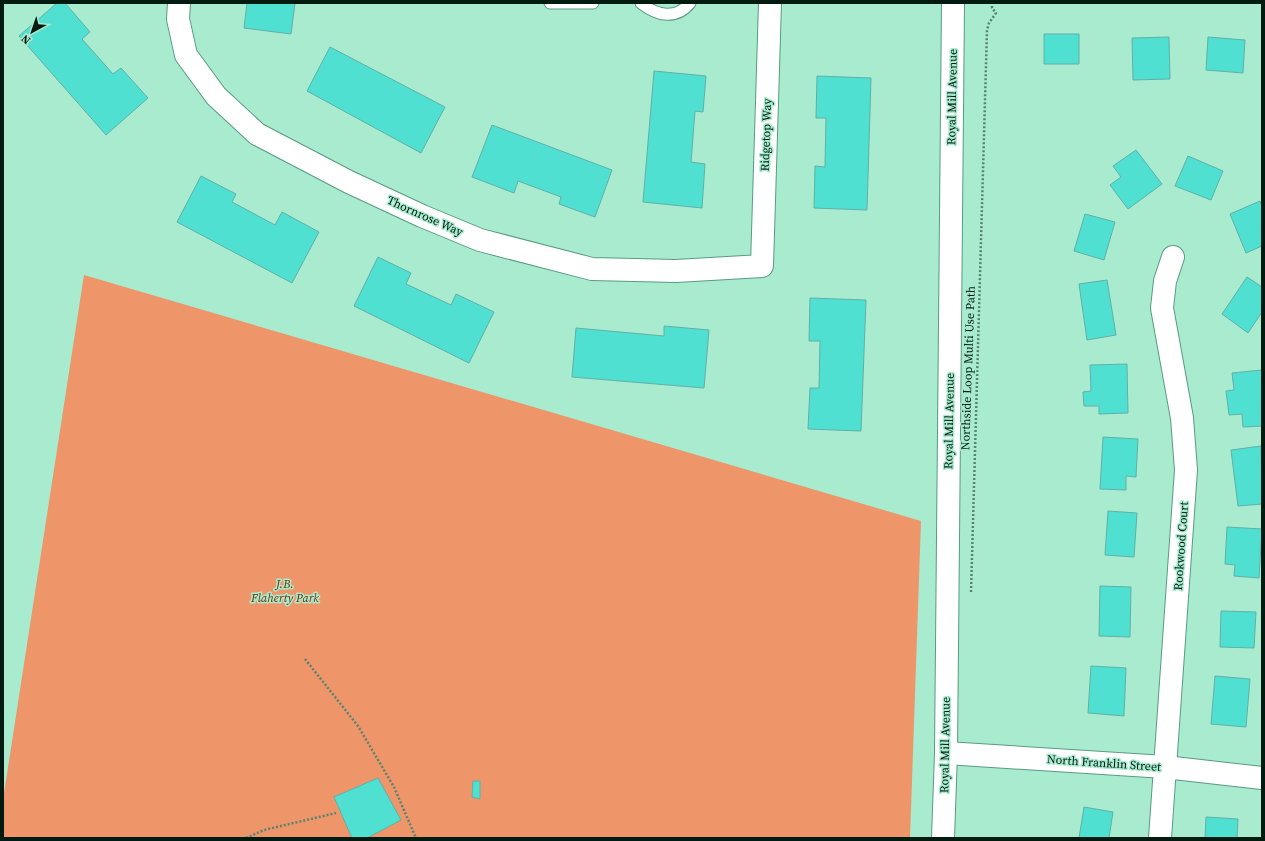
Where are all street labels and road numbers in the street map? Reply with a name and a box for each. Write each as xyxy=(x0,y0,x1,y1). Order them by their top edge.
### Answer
street label: Royal Mill Avenue xyxy=(943,49,961,145)
street label: Ridgetop Way xyxy=(757,97,775,172)
street label: Thornrose Way xyxy=(384,192,466,240)
street label: Northside Loop Multi Use Path xyxy=(957,286,979,450)
street label: Royal Mill Avenue xyxy=(940,373,958,469)
street label: Rookwood Court xyxy=(1170,501,1192,591)
street label: Royal Mill Avenue xyxy=(936,697,954,793)
street label: North Franklin Street xyxy=(1046,751,1162,775)

